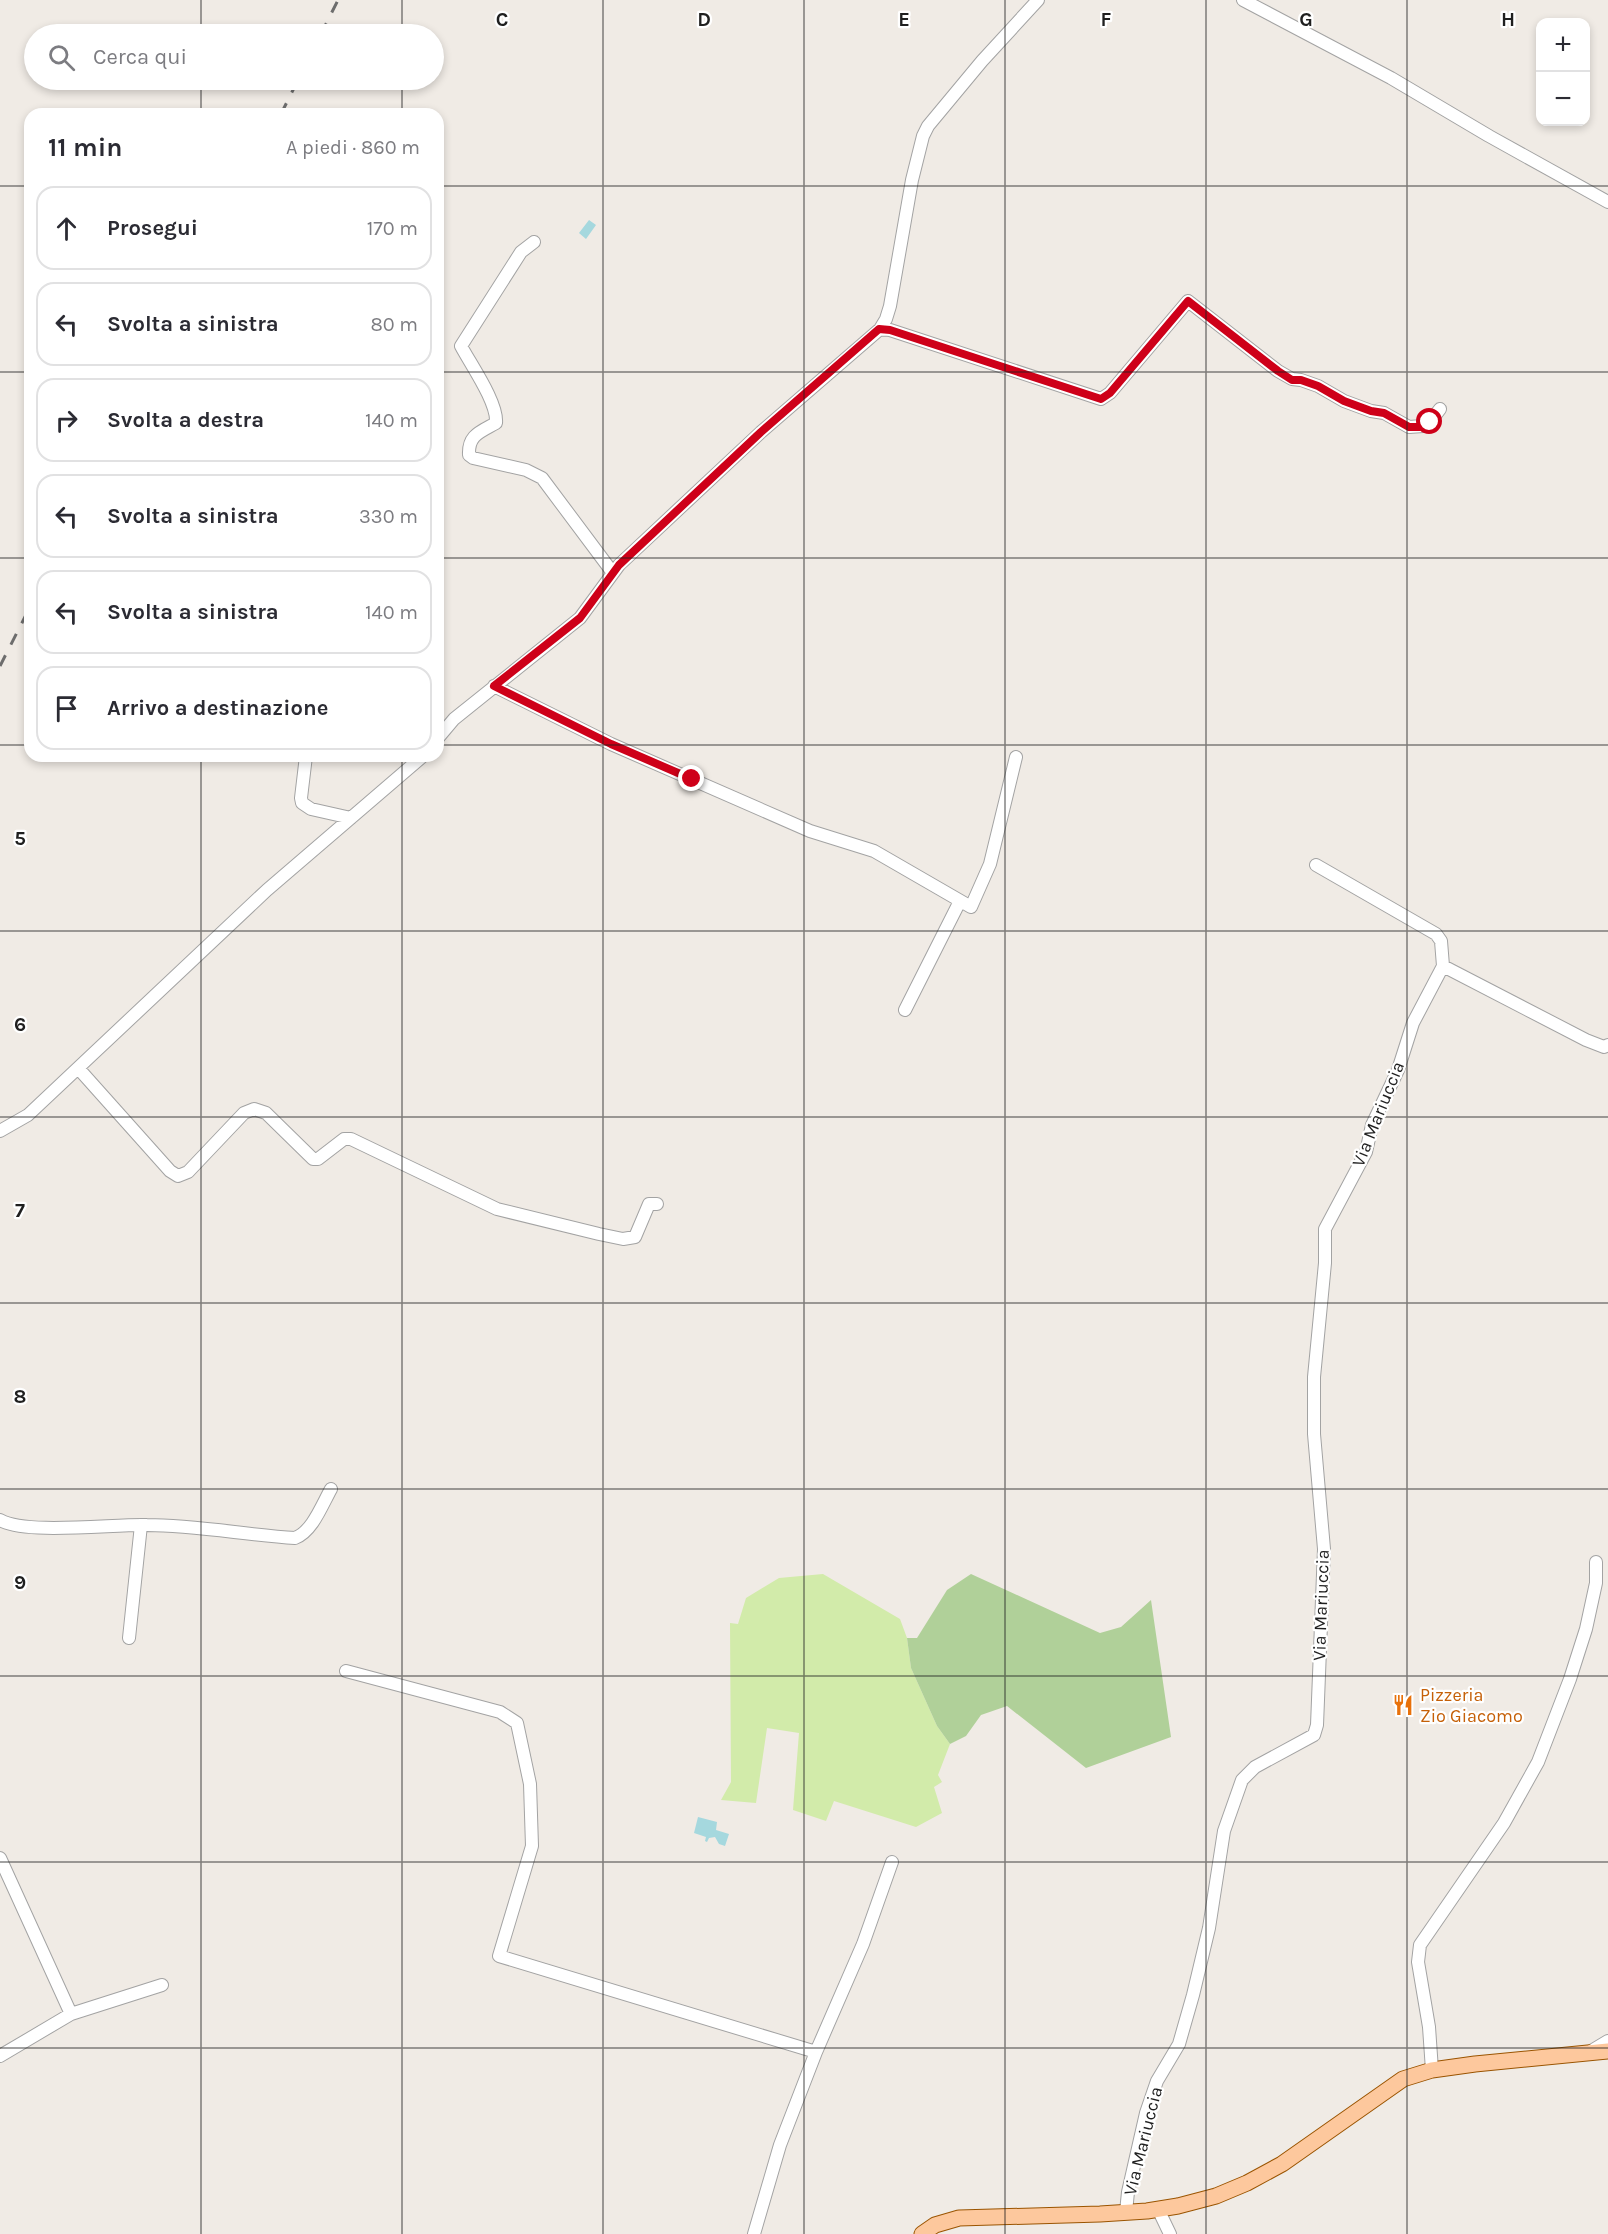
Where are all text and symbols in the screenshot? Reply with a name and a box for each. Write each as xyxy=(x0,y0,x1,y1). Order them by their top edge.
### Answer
text: C xyxy=(496,8,508,31)
text: D xyxy=(697,8,711,31)
text: E xyxy=(898,8,910,31)
text: F xyxy=(1101,8,1112,31)
text: G xyxy=(1299,8,1313,31)
text: H xyxy=(1501,8,1515,31)
map controls xyxy=(1536,18,1590,126)
button: + xyxy=(1536,18,1590,72)
search box xyxy=(24,24,444,90)
icon: search xyxy=(45,41,78,74)
text: Cerca qui xyxy=(93,44,187,70)
button: − xyxy=(1536,72,1590,126)
text: 11 min xyxy=(48,132,123,163)
text: A piedi · 860 m xyxy=(286,136,420,159)
icon: ahead xyxy=(50,212,83,245)
text: Prosegui xyxy=(107,215,198,241)
text: 170 m xyxy=(367,217,418,240)
icon: left xyxy=(50,308,83,341)
text: Svolta a sinistra xyxy=(107,311,279,337)
text: 80 m xyxy=(370,313,418,336)
icon: right xyxy=(50,404,83,437)
text: Svolta a destra xyxy=(107,407,264,433)
route start xyxy=(1416,408,1442,434)
text: 140 m xyxy=(365,409,418,432)
icon: left xyxy=(50,500,83,533)
text: Svolta a sinistra xyxy=(107,503,279,529)
text: 330 m xyxy=(359,505,418,528)
icon: left xyxy=(50,596,83,629)
text: Svolta a sinistra xyxy=(107,599,279,625)
text: 140 m xyxy=(365,601,418,624)
icon: arrive xyxy=(50,692,83,725)
text: Arrivo a destinazione xyxy=(107,695,328,721)
route end xyxy=(678,765,704,791)
text: 5 xyxy=(14,827,26,850)
text: 6 xyxy=(14,1013,26,1036)
street label: Via Mariuccia xyxy=(1347,1058,1409,1170)
text: 7 xyxy=(15,1199,25,1222)
text: 8 xyxy=(14,1385,26,1408)
street label: Via Mariuccia xyxy=(1308,1549,1334,1661)
text: 9 xyxy=(14,1571,26,1594)
place label: Pizzeria Zio Giacomo xyxy=(1420,1684,1523,1727)
restaurant icon: Pizzeria Zio Giacomo xyxy=(1391,1693,1415,1717)
street label: Via Mariuccia xyxy=(1119,2084,1167,2198)

